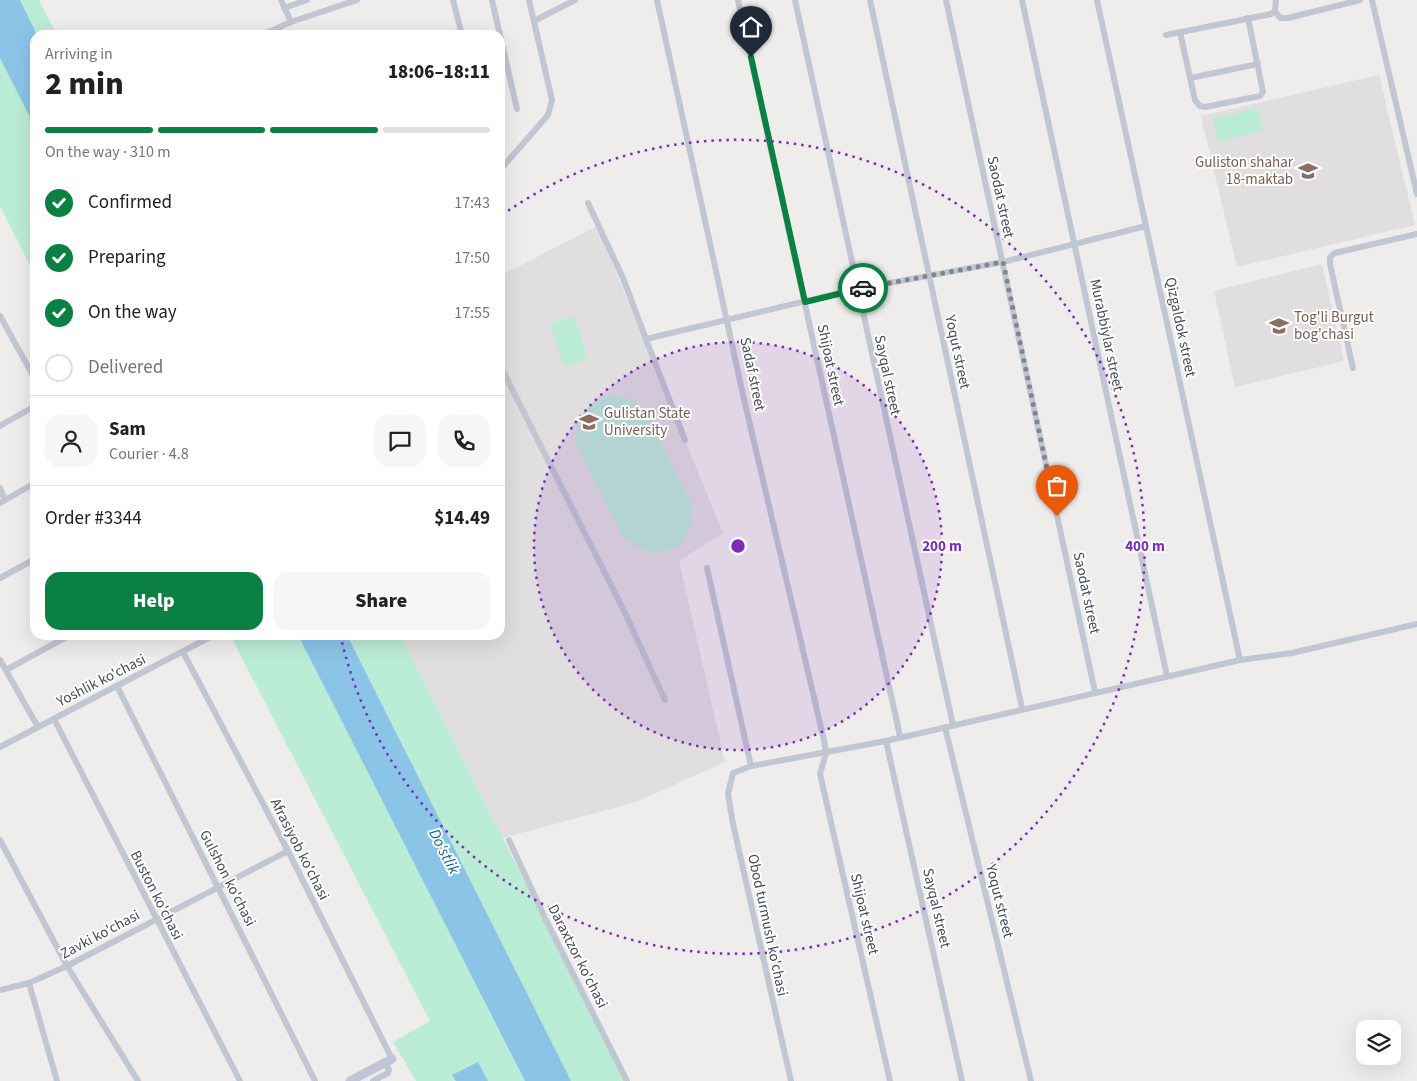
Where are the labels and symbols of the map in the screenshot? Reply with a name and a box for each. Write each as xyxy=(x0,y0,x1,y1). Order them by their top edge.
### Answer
pin xyxy=(730,6,772,57)
place label: Guliston shahar 18-maktab xyxy=(1195,152,1294,190)
street label: Saodat street xyxy=(982,154,1019,240)
school or university icon: Guliston shahar 18-maktab xyxy=(1297,160,1319,182)
courier xyxy=(838,263,888,313)
street label: Qizgaldok street xyxy=(1160,275,1201,379)
street label: Murabbiylar street xyxy=(1084,277,1129,393)
place label: Tog'li Burgut bog'chasi xyxy=(1294,307,1374,345)
street label: Yoqut street xyxy=(939,312,976,391)
school or university icon: Tog'li Burgut bog'chasi xyxy=(1268,315,1290,337)
street label: Shijoat street xyxy=(812,322,849,408)
street label: Sayqal street xyxy=(869,333,906,417)
street label: Sadaf street xyxy=(734,335,771,413)
place label: Gulistan State University xyxy=(604,403,691,441)
school or university icon: Gulistan State University xyxy=(578,411,600,433)
pin xyxy=(1036,465,1078,516)
text: 200 m xyxy=(922,536,962,557)
text: 400 m xyxy=(1125,536,1165,557)
centre of rings xyxy=(729,537,747,555)
street label: Saodat street xyxy=(1068,550,1105,636)
street label: Yoshlik ko'chasi xyxy=(52,649,150,712)
street label: Afrasiyob ko'chasi xyxy=(265,795,334,904)
water label: Do'stlik xyxy=(423,825,465,878)
street label: Gulshon ko'chasi xyxy=(194,826,261,930)
street label: Buston ko'chasi xyxy=(125,847,188,944)
street label: Obod turmush ko'chasi xyxy=(742,852,793,998)
street label: Yoqut street xyxy=(980,861,1019,940)
street label: Sayqal street xyxy=(917,866,956,950)
street label: Shijoat street xyxy=(845,871,884,957)
street label: Daraxtzor ko'chasi xyxy=(542,901,613,1012)
street label: Zavki ko'chasi xyxy=(57,905,144,964)

